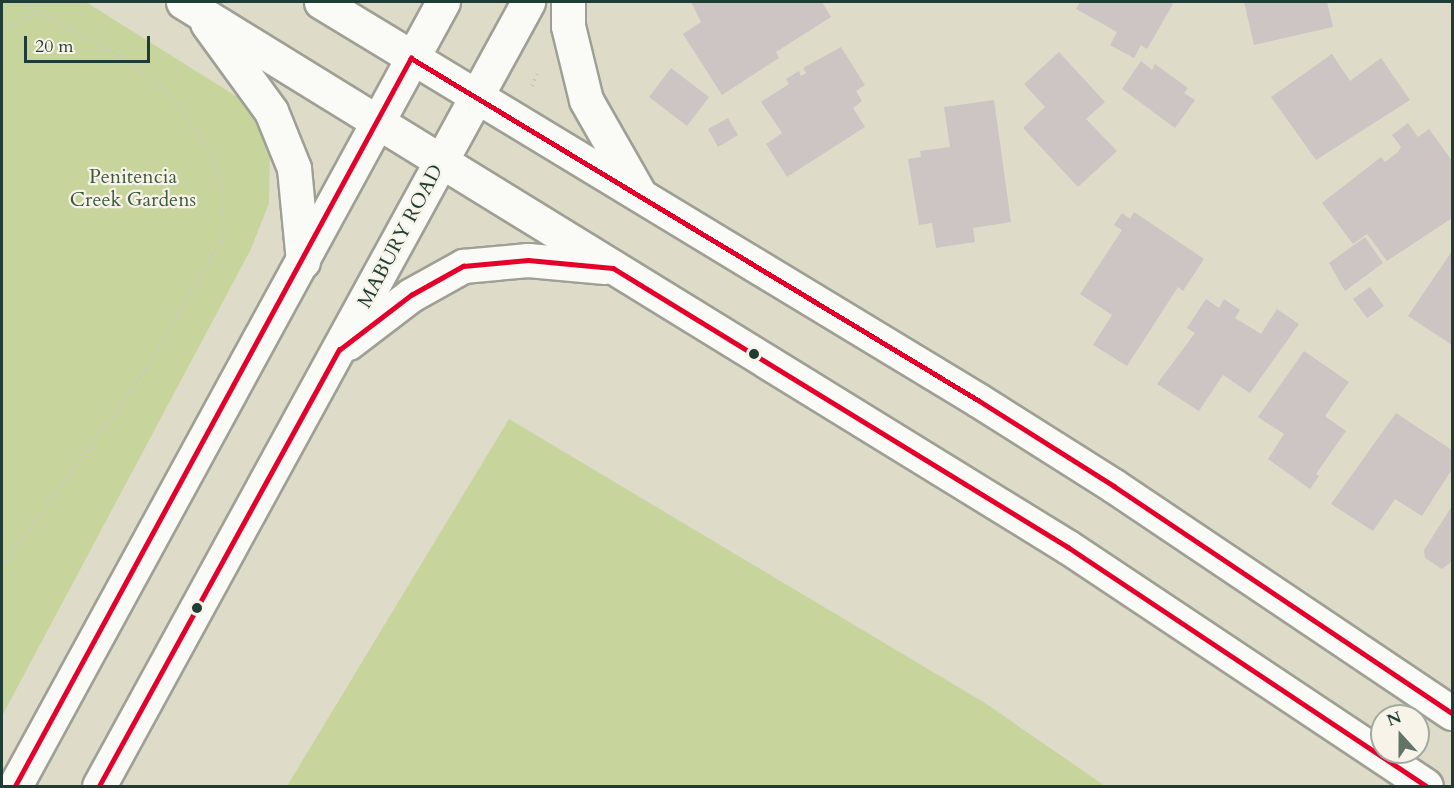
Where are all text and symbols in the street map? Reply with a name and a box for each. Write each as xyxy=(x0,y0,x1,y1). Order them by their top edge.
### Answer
scale bar xyxy=(27,24,153,62)
text: 20 m xyxy=(35,34,74,59)
street label: MABURY ROAD xyxy=(352,160,448,312)
park label: Penitencia Creek Gardens xyxy=(70,165,196,212)
unlabelled marker xyxy=(748,348,760,360)
unlabelled marker xyxy=(191,602,203,614)
north arrow xyxy=(1370,704,1430,764)
text: N xyxy=(1384,706,1405,732)

